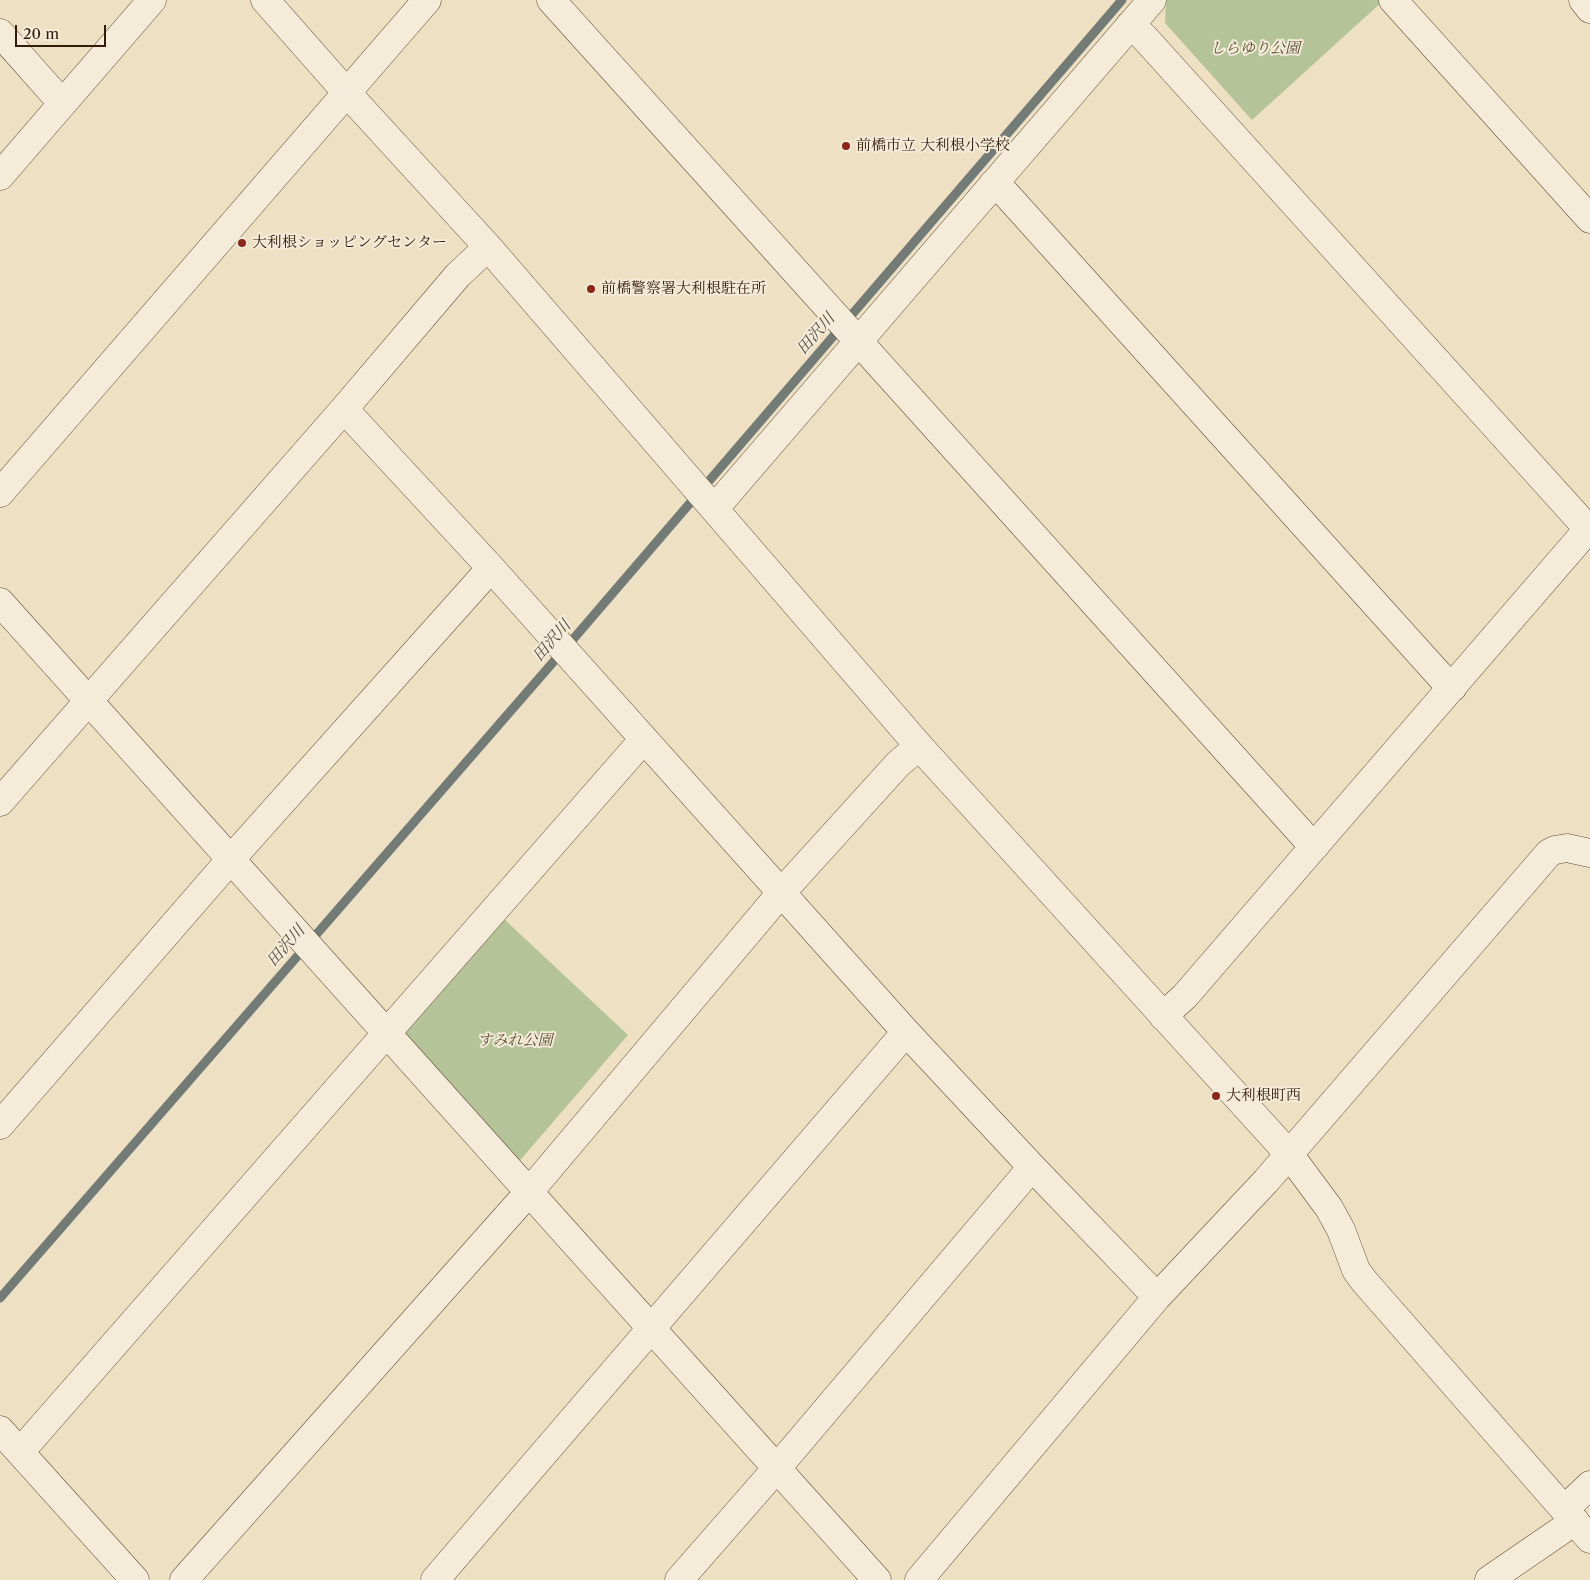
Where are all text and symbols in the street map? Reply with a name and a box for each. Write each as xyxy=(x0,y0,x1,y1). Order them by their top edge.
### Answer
scale bar xyxy=(18,15,109,47)
text: 20 m xyxy=(23,24,59,43)
park label: しらゆり公園 xyxy=(1210,40,1300,58)
place label: 前橋市立 大利根小学校 xyxy=(856,137,1010,155)
marker: 前橋市立 大利根小学校 xyxy=(840,140,852,152)
place label: 大利根ショッピングセンター xyxy=(252,234,447,252)
marker: 大利根ショッピングセンター xyxy=(236,237,248,249)
place label: 前橋警察署大利根駐在所 xyxy=(601,280,766,298)
marker: 前橋警察署大利根駐在所 xyxy=(585,283,597,295)
water label: 田沢川 xyxy=(793,310,839,358)
water label: 田沢川 xyxy=(529,617,575,665)
water label: 田沢川 xyxy=(263,922,309,970)
park label: すみれ公園 xyxy=(478,1032,552,1050)
place label: 大利根町西 xyxy=(1226,1087,1301,1105)
marker: 大利根町西 xyxy=(1210,1090,1222,1102)

